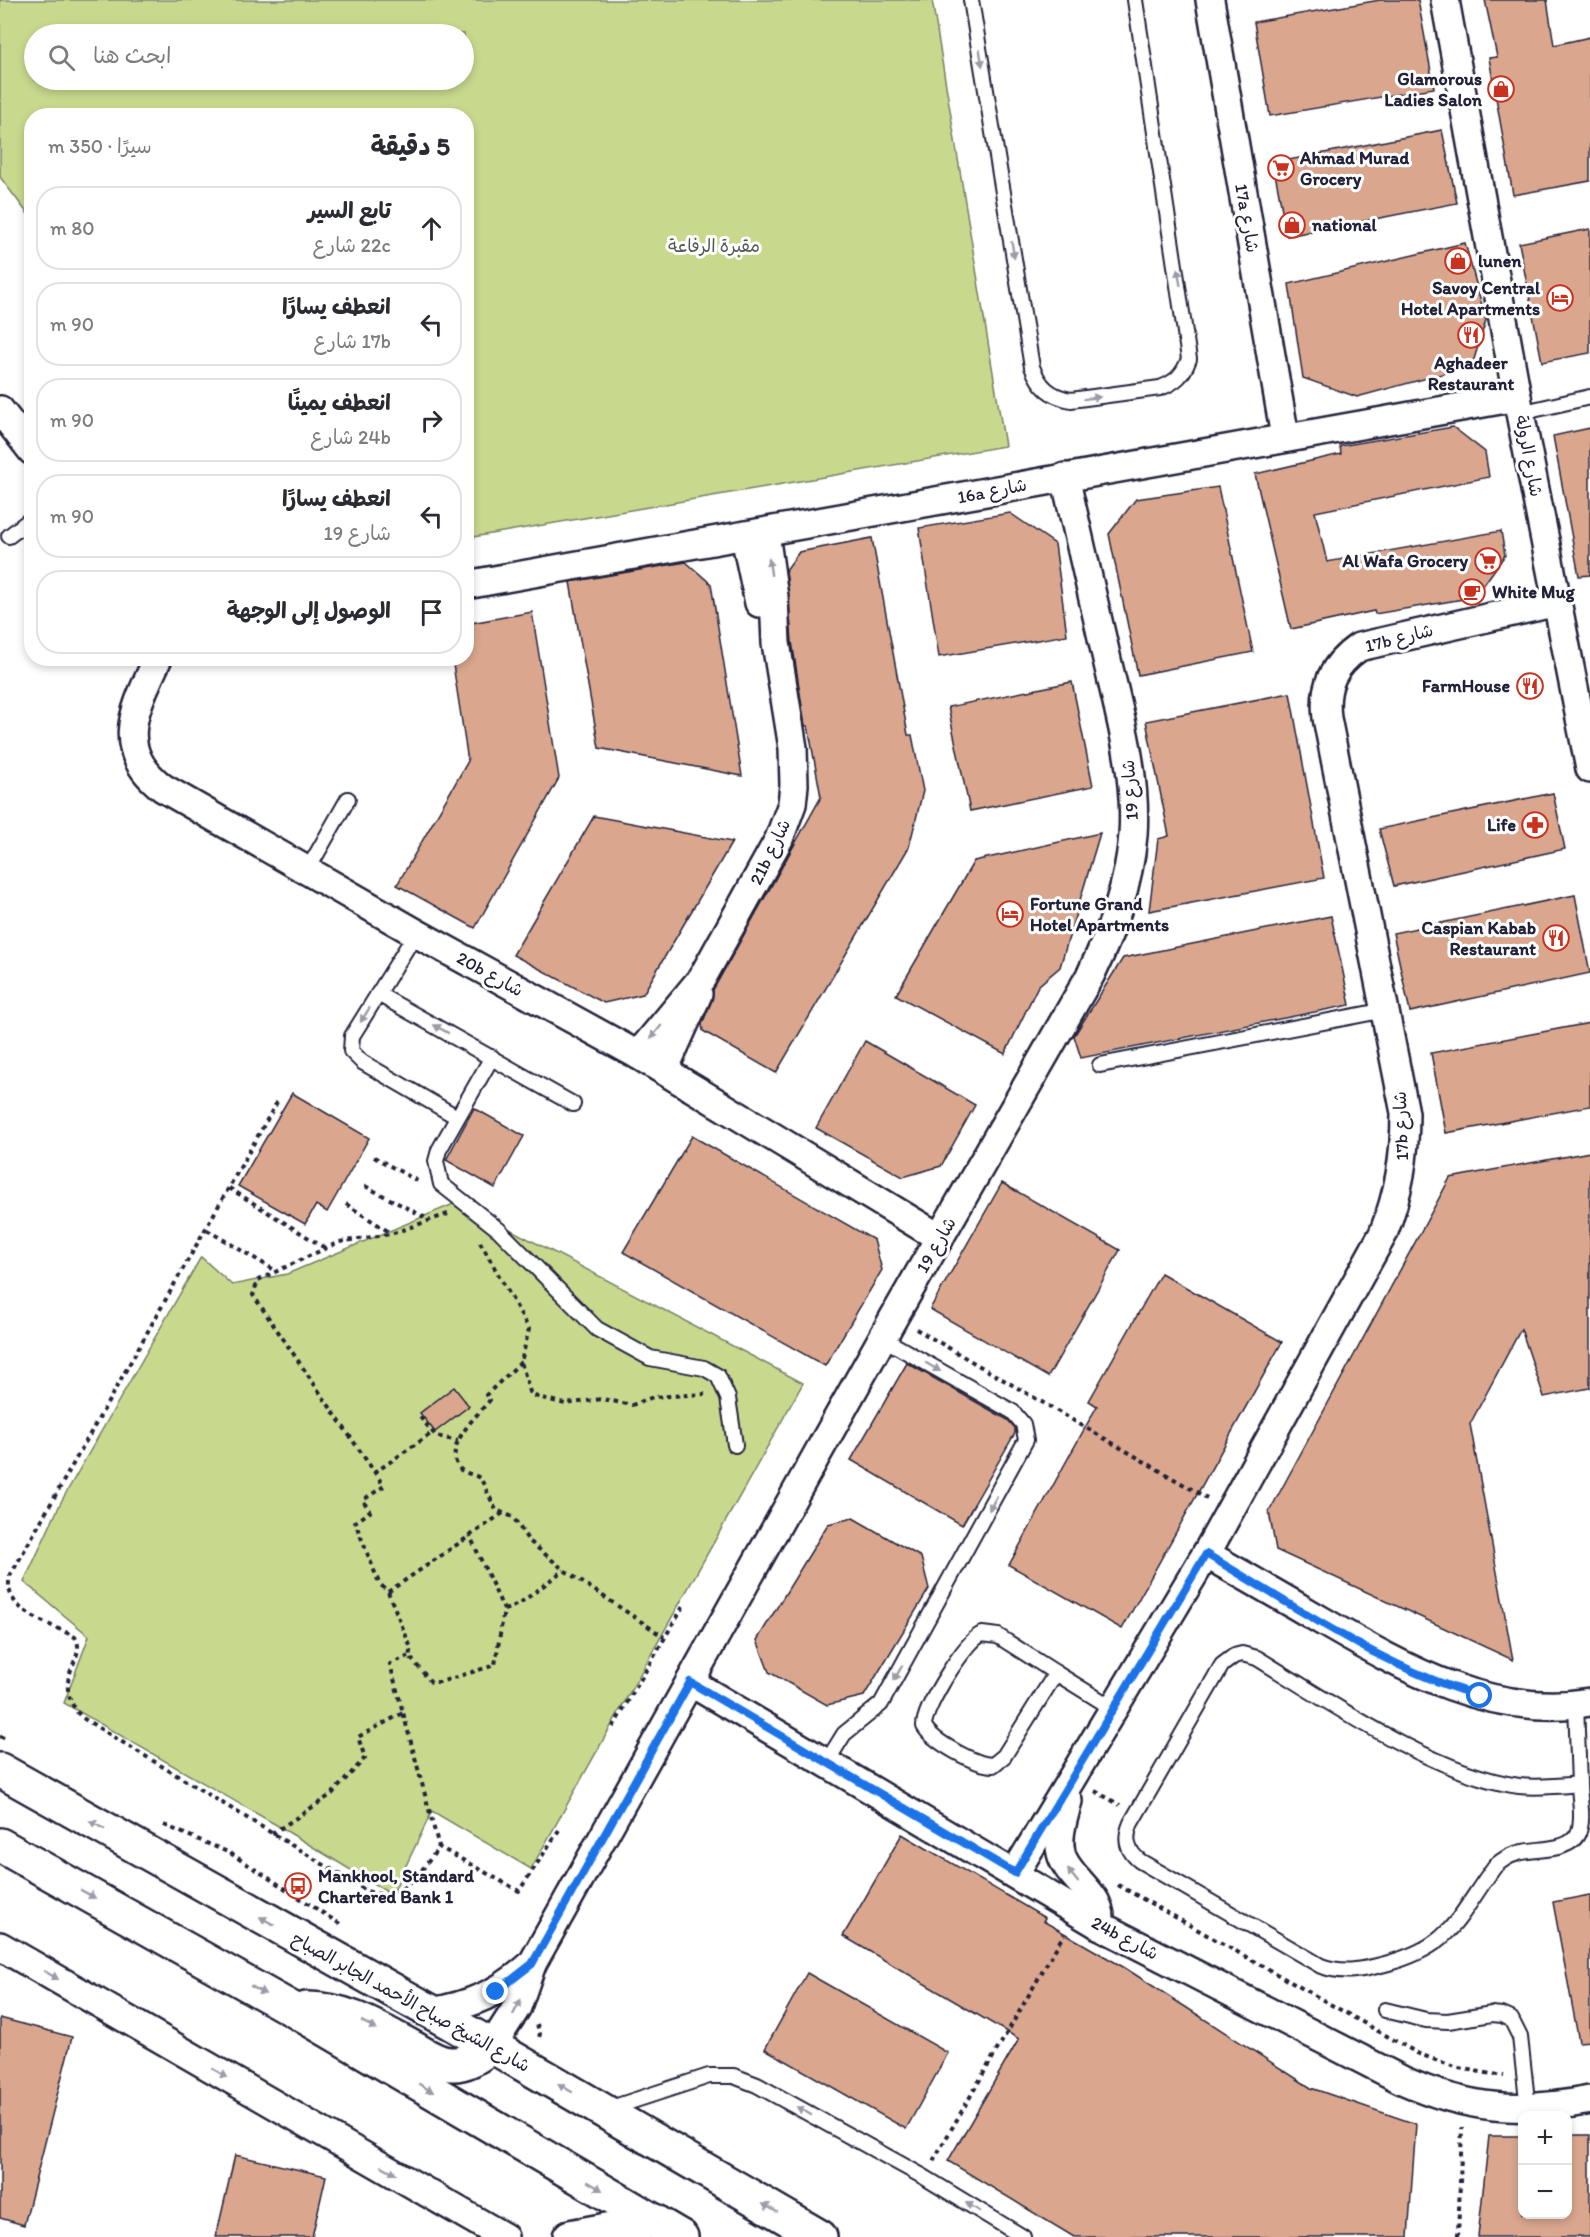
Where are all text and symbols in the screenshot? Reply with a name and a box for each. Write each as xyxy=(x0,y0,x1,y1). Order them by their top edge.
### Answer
search box xyxy=(24,24,474,90)
icon: search xyxy=(45,41,78,74)
text: ابحث هنا xyxy=(93,42,172,69)
one-way arrow xyxy=(977,48,986,67)
place label: Glamorous Ladies Salon xyxy=(1384,68,1483,111)
shop icon: Glamorous Ladies Salon xyxy=(1486,74,1516,104)
text: 5 دقيقة xyxy=(371,130,450,162)
text: سيرًا · 350 m xyxy=(48,134,152,158)
place label: Ahmad Murad Grocery xyxy=(1299,147,1409,190)
supermarket icon: Ahmad Murad Grocery xyxy=(1266,153,1296,183)
street label: 17a شارع xyxy=(1229,182,1264,254)
text: تابع السير xyxy=(308,197,391,224)
shop icon: national xyxy=(1277,210,1307,240)
icon: ahead xyxy=(415,212,448,245)
place label: national xyxy=(1311,214,1378,236)
text: 80 m xyxy=(50,216,95,240)
text: 22c شارع xyxy=(313,233,391,257)
park label: مقبرة الرفاعة xyxy=(668,235,760,257)
one-way arrow xyxy=(1009,241,1018,260)
shop icon: lunen xyxy=(1443,246,1473,276)
place label: lunen xyxy=(1478,250,1522,272)
one-way arrow xyxy=(1174,267,1183,286)
place label: Savoy Central Hotel Apartments xyxy=(1401,277,1541,320)
hotel icon: Savoy Central Hotel Apartments xyxy=(1545,283,1575,313)
text: انعطف يسارًا xyxy=(282,293,391,320)
icon: left xyxy=(415,308,448,341)
text: 90 m xyxy=(50,312,94,336)
restaurant icon: Aghadeer Restaurant xyxy=(1456,320,1486,350)
text: 17b شارع xyxy=(314,329,391,353)
place label: Aghadeer Restaurant xyxy=(1428,352,1514,395)
text: انعطف يمينًا xyxy=(288,389,391,416)
one-way arrow xyxy=(1083,393,1102,402)
icon: right xyxy=(415,404,448,437)
text: 90 m xyxy=(50,408,94,432)
street label: شارع الرولة xyxy=(1509,413,1548,499)
text: 24b شارع xyxy=(310,425,391,449)
street label: 16a شارع xyxy=(955,473,1029,509)
text: انعطف يسارًا xyxy=(282,485,391,512)
icon: left xyxy=(415,500,448,533)
text: 90 m xyxy=(50,504,94,528)
text: شارع 19 xyxy=(323,521,391,545)
supermarket icon: Al Wafa Grocery xyxy=(1473,546,1503,576)
place label: Al Wafa Grocery xyxy=(1341,550,1468,572)
one-way arrow xyxy=(765,557,775,576)
cafe icon: White Mug xyxy=(1457,577,1487,607)
place label: White Mug xyxy=(1492,581,1576,603)
icon: arrive xyxy=(415,596,448,629)
text: الوصول إلى الوجهة xyxy=(226,597,391,624)
street label: 17b شارع xyxy=(1363,619,1436,658)
restaurant icon: FarmHouse xyxy=(1515,671,1545,701)
place label: FarmHouse xyxy=(1422,675,1510,697)
street label: شارع 19 xyxy=(1117,759,1144,821)
pharmacy icon: Life xyxy=(1520,810,1550,840)
place label: Life xyxy=(1487,814,1516,836)
street label: 21b شارع xyxy=(745,816,796,889)
place label: Fortune Grand Hotel Apartments xyxy=(1030,893,1169,936)
hotel icon: Fortune Grand Hotel Apartments xyxy=(995,899,1025,929)
place label: Caspian Kabab Restaurant xyxy=(1422,917,1536,960)
restaurant icon: Caspian Kabab Restaurant xyxy=(1541,923,1571,953)
street label: 20b شارع xyxy=(452,947,527,1002)
one-way arrow xyxy=(360,1007,371,1023)
one-way arrow xyxy=(432,1024,449,1034)
one-way arrow xyxy=(651,1025,663,1040)
street label: 17b شارع xyxy=(1389,1091,1414,1161)
street label: شارع 19 xyxy=(911,1213,962,1277)
one-way arrow xyxy=(925,1362,942,1372)
one-way arrow xyxy=(988,1494,998,1511)
one-way arrow xyxy=(893,1665,903,1682)
route start xyxy=(1466,1682,1492,1708)
one-way arrow xyxy=(88,1820,105,1830)
place label: Mankhool, Standard Chartered Bank 1 xyxy=(318,1865,474,1908)
one-way arrow xyxy=(1067,1868,1080,1884)
bus stop icon: Mankhool, Standard Chartered Bank 1 xyxy=(283,1871,313,1901)
one-way arrow xyxy=(79,1889,96,1899)
street label: 24b شارع xyxy=(1087,1911,1162,1966)
one-way arrow xyxy=(258,1916,275,1926)
street label: شارع الشيخ صباح الأحمد الجابر الصباح xyxy=(288,1926,534,2078)
one-way arrow xyxy=(43,1970,59,1981)
route end xyxy=(482,1978,508,2004)
one-way arrow xyxy=(249,1985,266,1995)
one-way arrow xyxy=(512,1999,521,2016)
one-way arrow xyxy=(361,2020,378,2030)
one-way arrow xyxy=(212,2068,229,2078)
one-way arrow xyxy=(418,2082,434,2093)
one-way arrow xyxy=(557,2083,573,2094)
one-way arrow xyxy=(795,2106,812,2116)
map controls xyxy=(1518,2111,1572,2219)
button: + xyxy=(1518,2111,1572,2165)
one-way arrow xyxy=(380,2165,397,2175)
button: − xyxy=(1518,2165,1572,2219)
one-way arrow xyxy=(587,2181,604,2191)
one-way arrow xyxy=(965,2201,981,2212)
one-way arrow xyxy=(762,2202,778,2213)

